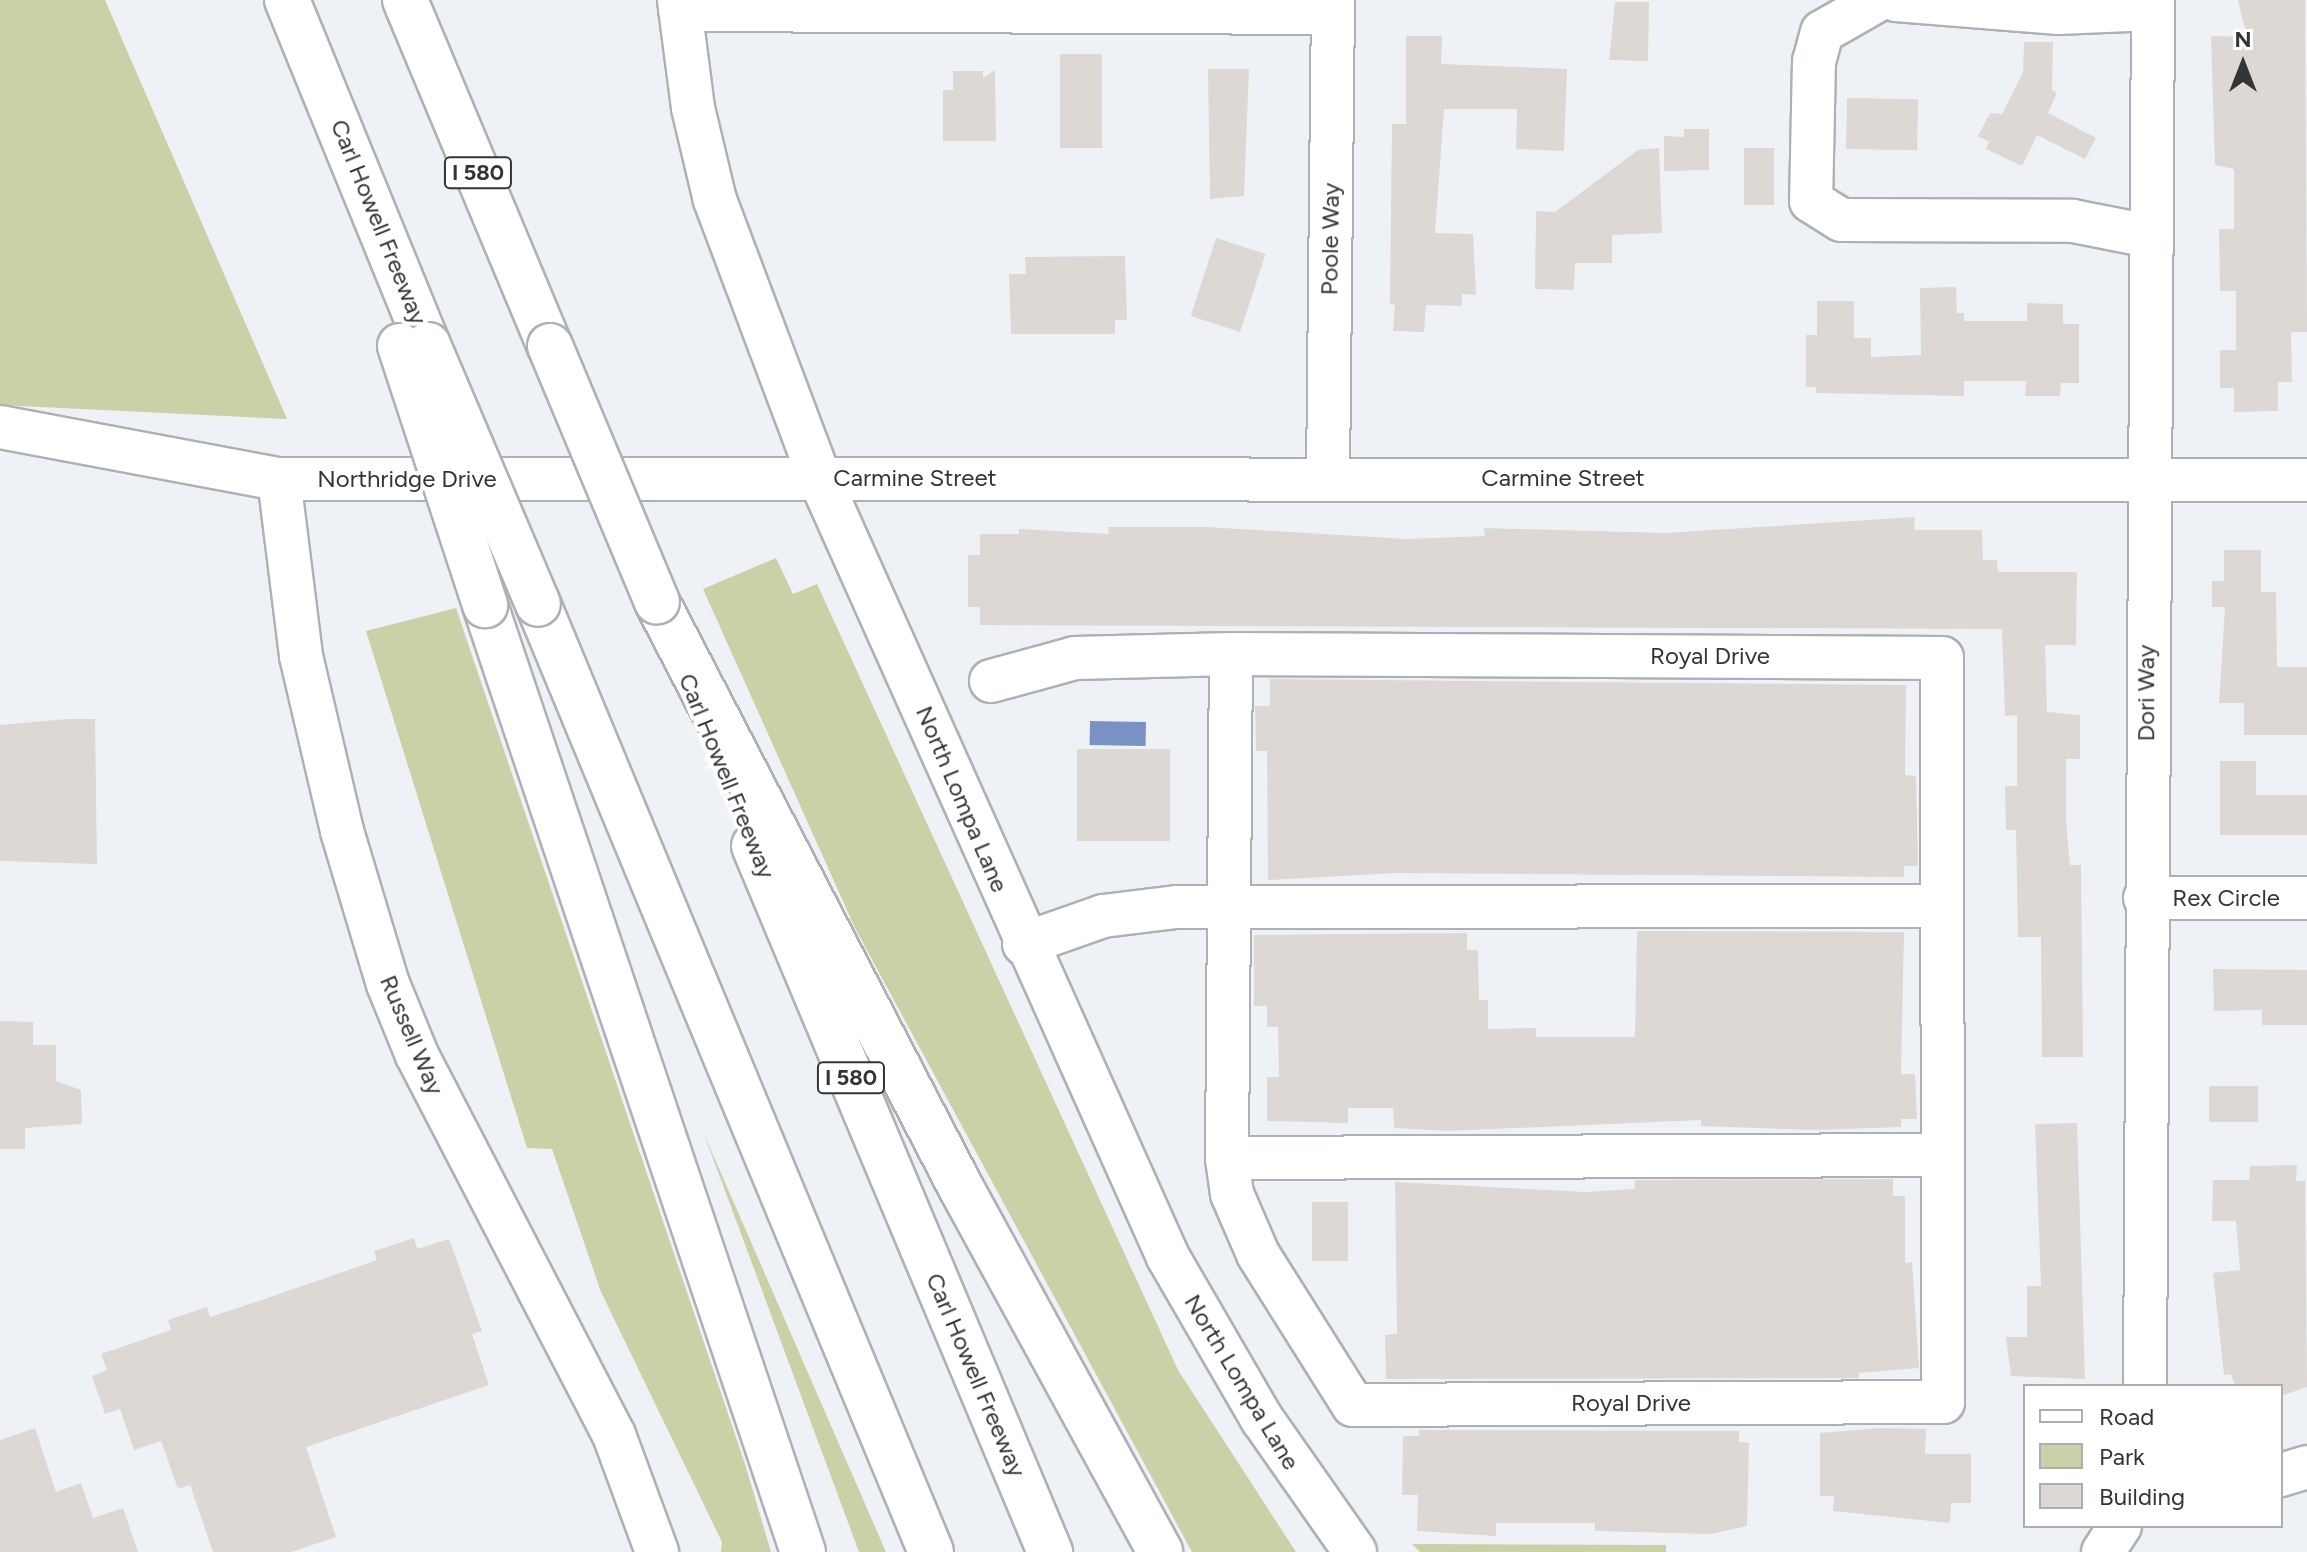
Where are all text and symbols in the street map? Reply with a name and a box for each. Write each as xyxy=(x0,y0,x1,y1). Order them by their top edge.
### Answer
north arrow xyxy=(2203,24,2283,104)
text: N xyxy=(2234,26,2252,53)
street label: Carl Howell Freeway xyxy=(325,115,433,329)
road number: I 580 xyxy=(442,155,514,191)
street label: Poole Way xyxy=(1315,182,1345,296)
street label: Carmine Street xyxy=(833,464,997,492)
street label: Carmine Street xyxy=(1481,464,1645,492)
street label: Northridge Drive xyxy=(317,465,497,493)
street label: Royal Drive xyxy=(1650,642,1770,670)
street label: Dori Way xyxy=(2132,645,2160,741)
street label: Carl Howell Freeway xyxy=(673,669,781,883)
street label: North Lompa Lane xyxy=(910,702,1014,896)
street label: Rex Circle xyxy=(2172,884,2280,912)
street label: Russell Way xyxy=(374,971,450,1099)
road number: I 580 xyxy=(815,1060,887,1096)
street label: Carl Howell Freeway xyxy=(920,1269,1032,1481)
street label: North Lompa Lane xyxy=(1178,1289,1306,1475)
legend xyxy=(2023,1384,2283,1528)
street label: Royal Drive xyxy=(1571,1389,1691,1417)
text: Road xyxy=(2099,1402,2154,1431)
text: Park xyxy=(2099,1442,2145,1471)
text: Building xyxy=(2099,1482,2185,1511)

